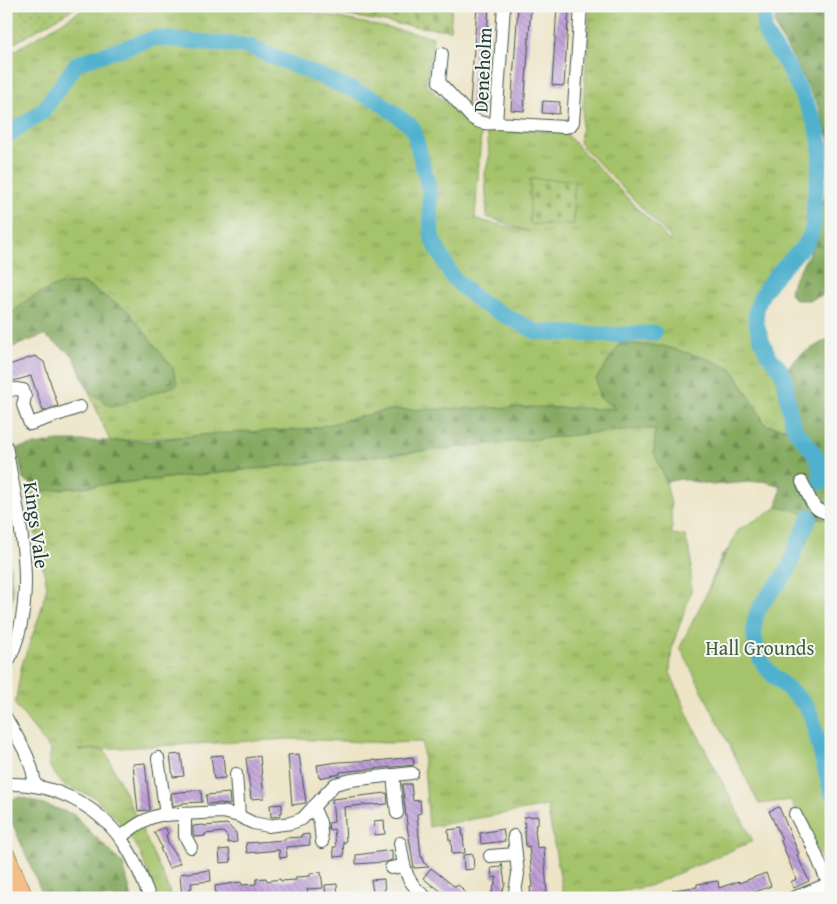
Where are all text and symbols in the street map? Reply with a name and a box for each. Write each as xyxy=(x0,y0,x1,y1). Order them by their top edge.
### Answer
street label: Deneholm xyxy=(465,26,499,113)
street label: Kings Vale xyxy=(17,480,57,570)
park label: Hall Grounds xyxy=(706,633,815,662)

